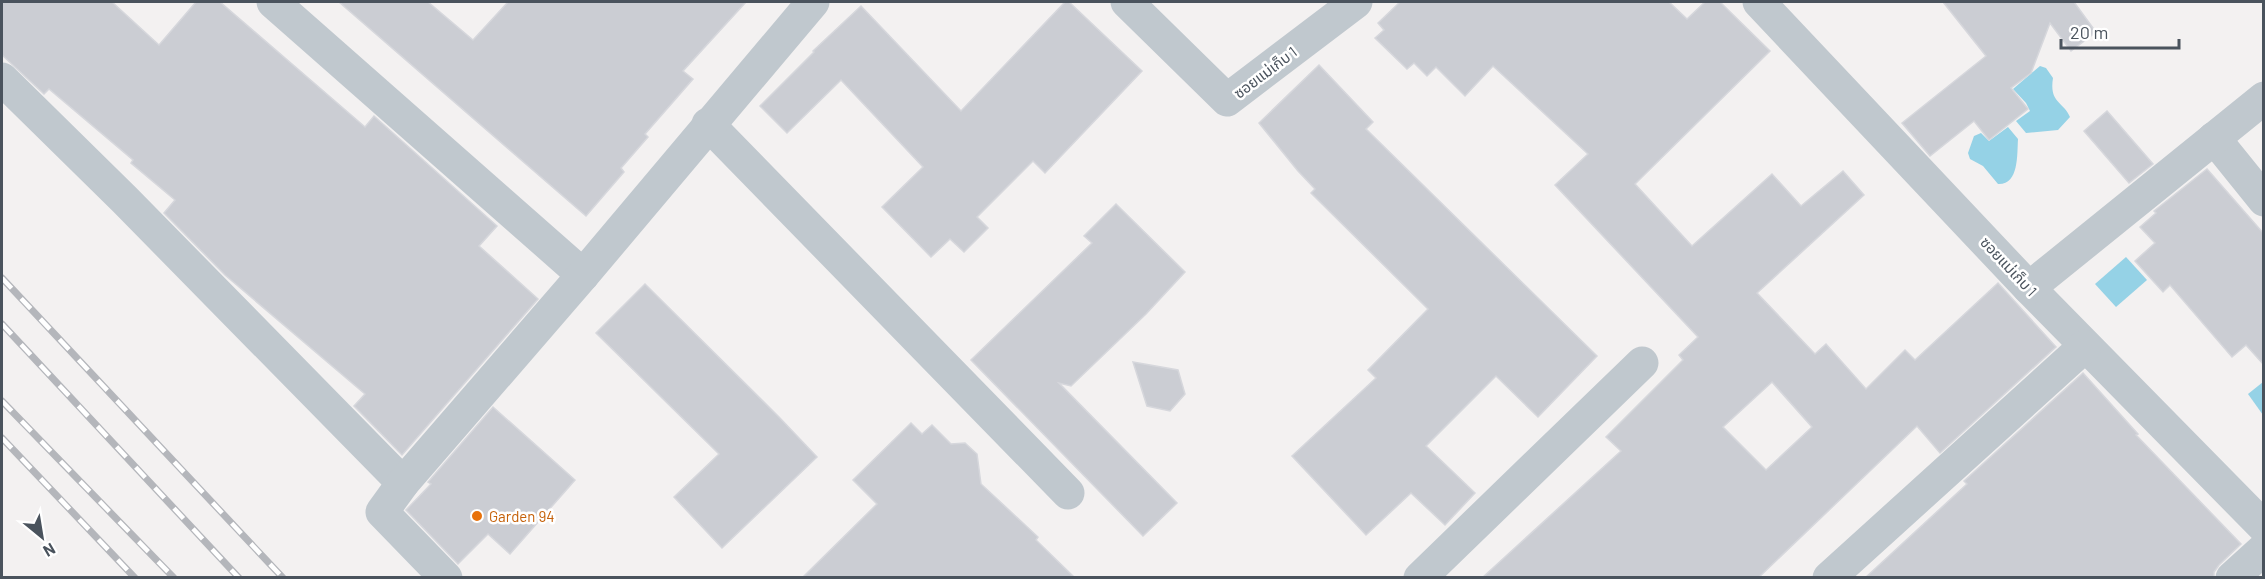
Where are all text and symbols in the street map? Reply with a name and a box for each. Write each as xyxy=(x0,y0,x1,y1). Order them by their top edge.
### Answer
scale bar xyxy=(2061,12,2180,50)
text: 20 m xyxy=(2070,21,2108,43)
street label: ซอยแม่เก็บ 1 xyxy=(1230,42,1300,102)
street label: ซอยแม่เก็บ 1 xyxy=(1977,233,2041,299)
north arrow xyxy=(12,507,72,567)
place label: Garden 94 xyxy=(489,507,555,525)
marker: Garden 94 xyxy=(470,509,484,523)
text: N xyxy=(40,540,59,561)

